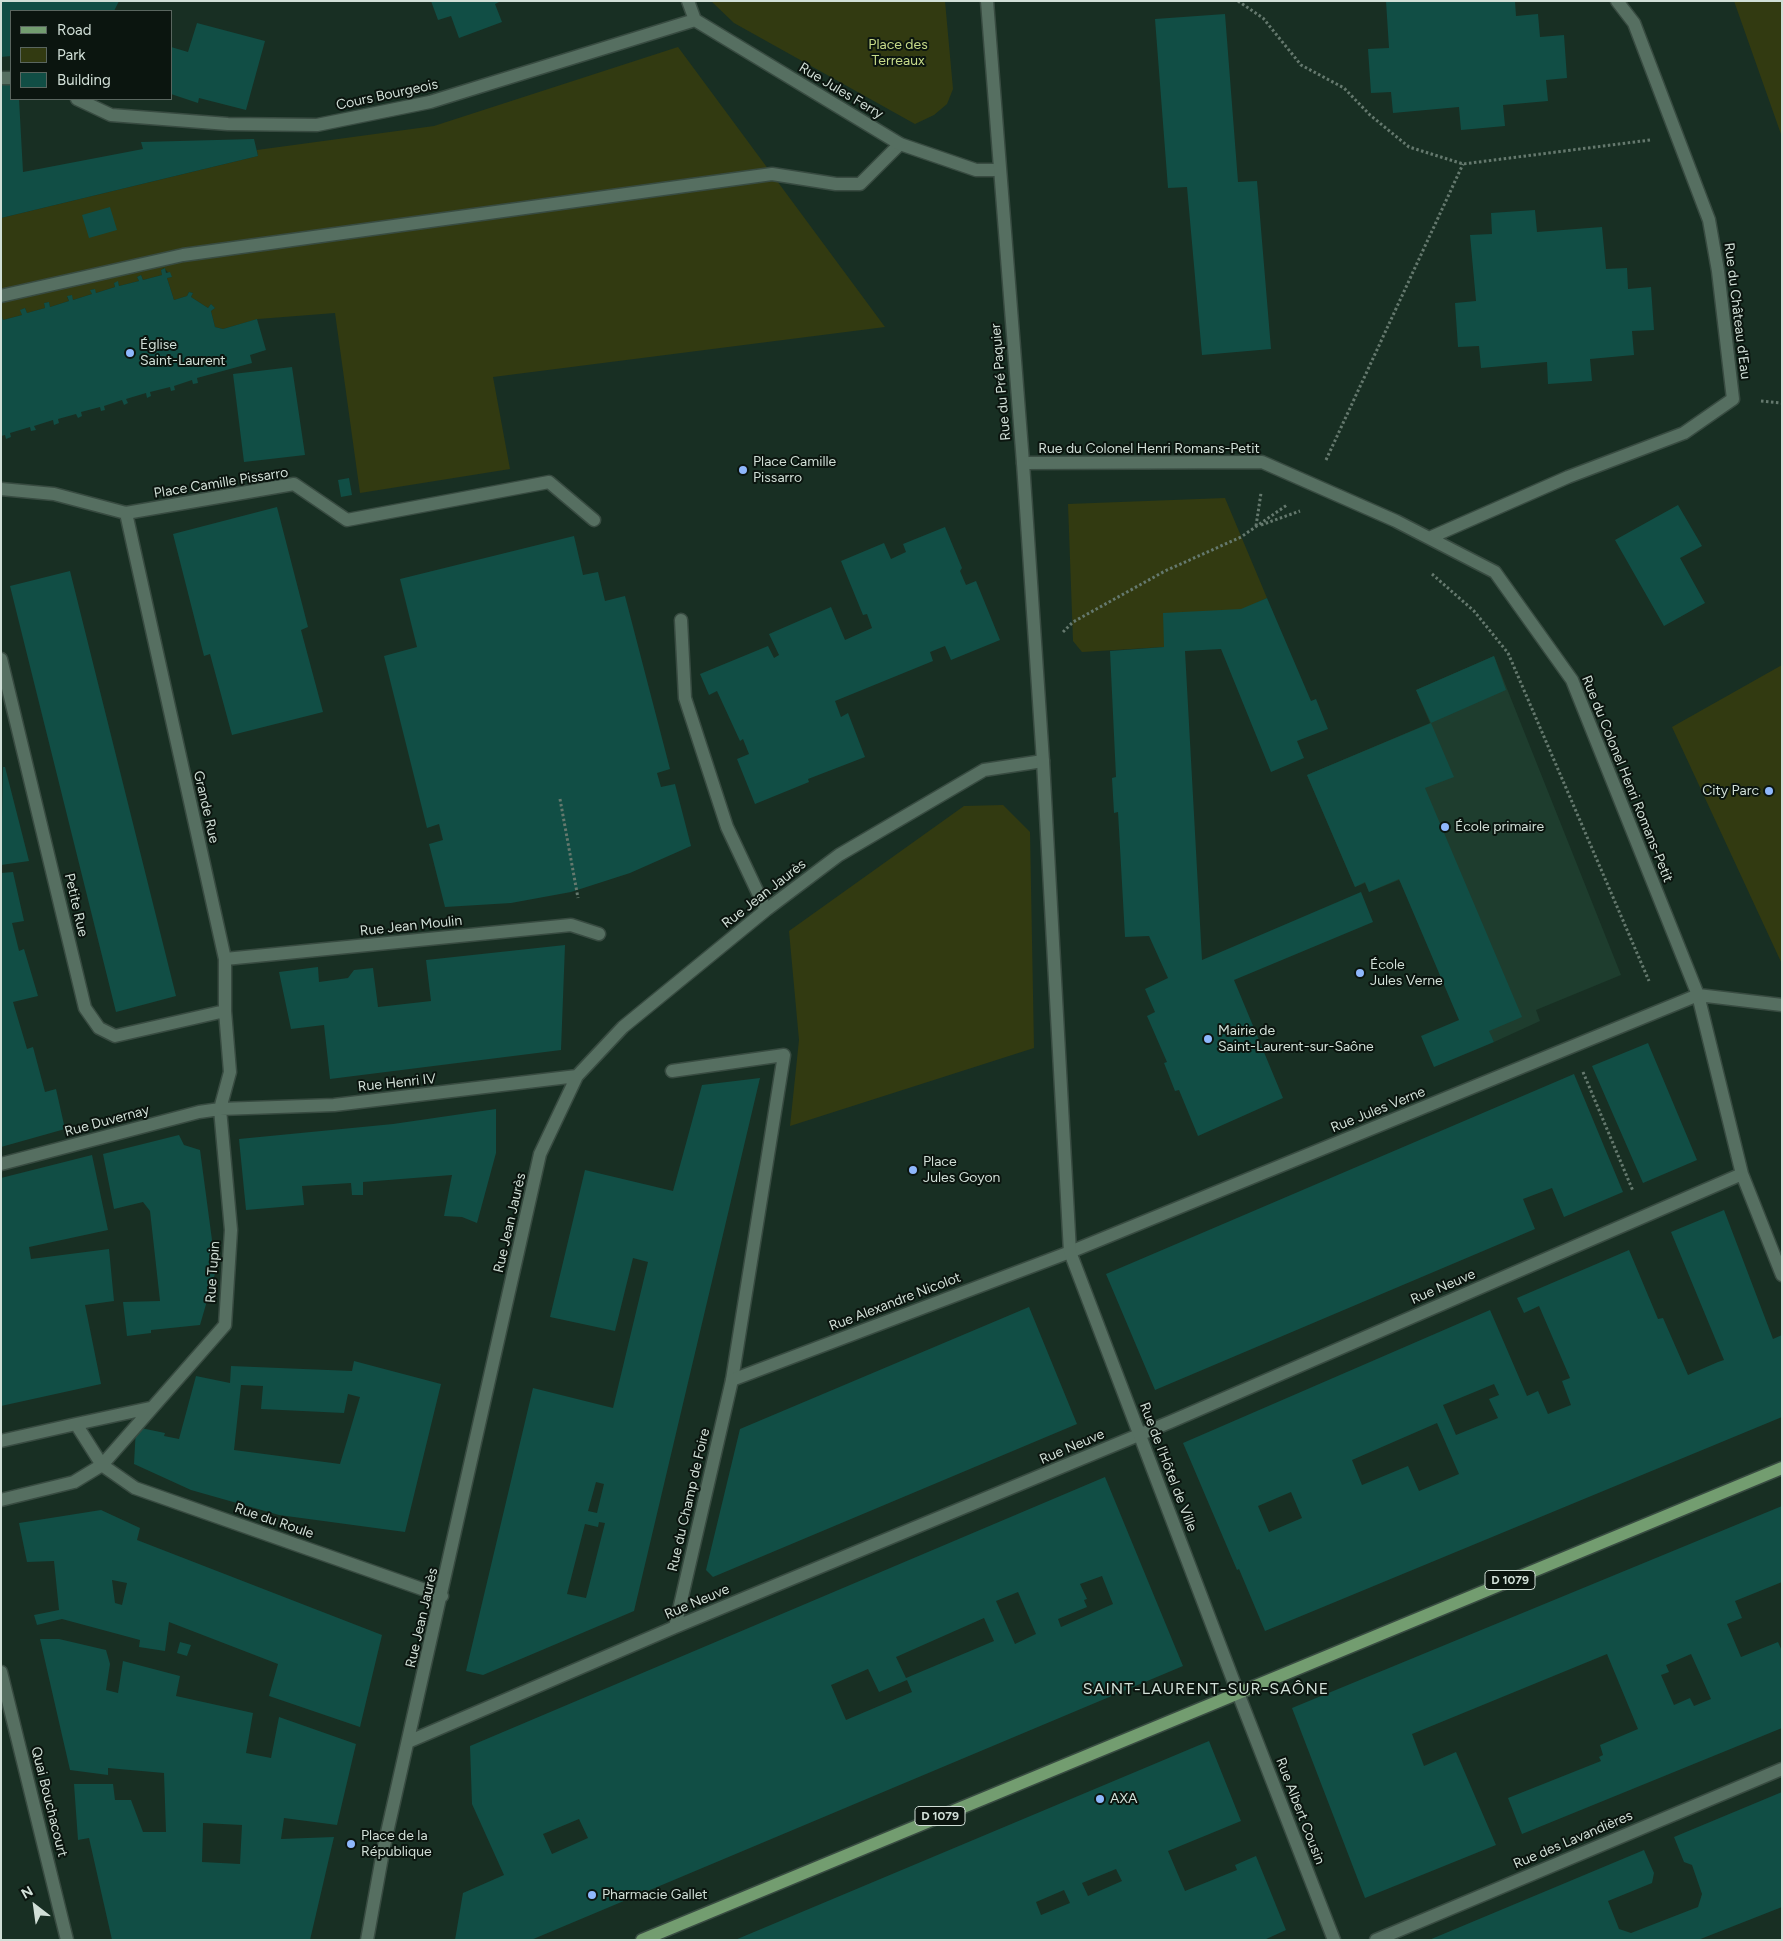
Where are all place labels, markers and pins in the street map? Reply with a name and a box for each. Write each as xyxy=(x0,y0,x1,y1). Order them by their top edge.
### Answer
place label: Église Saint-Laurent xyxy=(140,337,226,370)
marker: Église Saint-Laurent xyxy=(124,347,136,359)
place label: Place Camille Pissarro xyxy=(753,454,836,487)
marker: Place Camille Pissarro xyxy=(737,464,749,476)
place label: City Parc xyxy=(1702,783,1759,799)
marker: City Parc xyxy=(1763,785,1775,797)
place label: École primaire xyxy=(1455,819,1544,835)
marker: École primaire xyxy=(1439,821,1451,833)
place label: École Jules Verne xyxy=(1370,957,1443,990)
marker: École Jules Verne xyxy=(1354,967,1366,979)
place label: Mairie de Saint-Laurent-sur-Saône xyxy=(1218,1023,1374,1056)
marker: Mairie de Saint-Laurent-sur-Saône xyxy=(1202,1033,1214,1045)
place label: Place Jules Goyon xyxy=(923,1154,1000,1186)
marker: Place Jules Goyon xyxy=(907,1164,919,1176)
place label: AXA xyxy=(1110,1791,1138,1807)
marker: AXA xyxy=(1094,1793,1106,1805)
place label: Place de la République xyxy=(361,1828,432,1860)
marker: Place de la République xyxy=(345,1838,357,1850)
place label: Pharmacie Gallet xyxy=(602,1887,708,1903)
marker: Pharmacie Gallet xyxy=(586,1889,598,1901)

